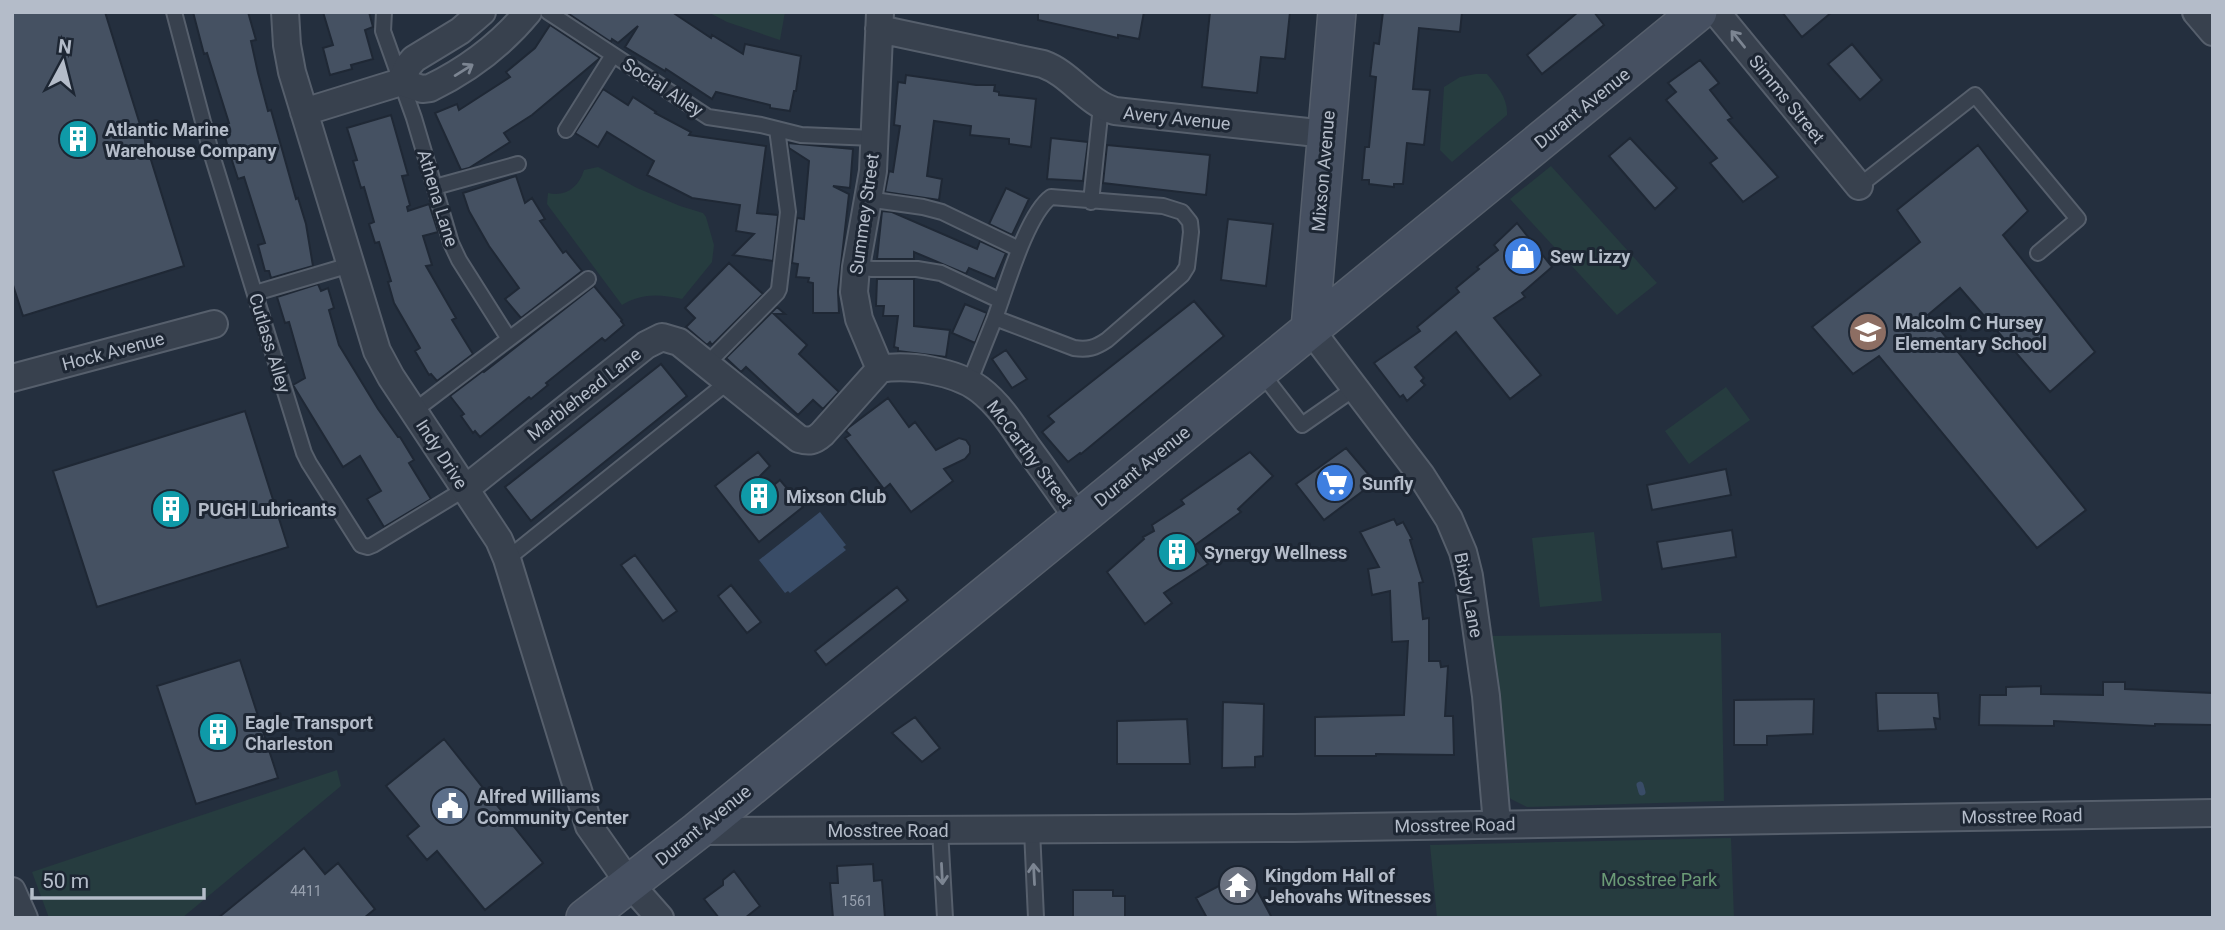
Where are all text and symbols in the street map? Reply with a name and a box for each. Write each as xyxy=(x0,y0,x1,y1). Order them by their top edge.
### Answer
north arrow xyxy=(28,28,98,98)
one-way arrow xyxy=(1730,30,1745,48)
text: N xyxy=(57,34,73,59)
street label: Simms Street xyxy=(1745,50,1829,148)
street label: Social Alley xyxy=(619,53,708,121)
one-way arrow xyxy=(454,62,473,77)
street label: Durant Avenue xyxy=(1530,63,1634,153)
street label: Avery Avenue xyxy=(1122,102,1232,134)
street label: Mixson Avenue xyxy=(1307,109,1339,233)
building icon: Atlantic Marine Warehouse Company xyxy=(57,118,99,160)
place label: Atlantic Marine Warehouse Company xyxy=(105,119,277,161)
street label: Athena Lane xyxy=(413,147,463,249)
street label: Summey Street xyxy=(845,152,883,276)
shop icon: Sew Lizzy xyxy=(1502,235,1544,277)
place label: Sew Lizzy xyxy=(1550,246,1631,267)
street label: Cutlass Alley xyxy=(245,291,295,396)
school or university icon: Malcolm C Hursey Elementary School xyxy=(1847,311,1889,353)
place label: Malcolm C Hursey Elementary School xyxy=(1895,312,2047,354)
street label: Hock Avenue xyxy=(60,327,166,375)
street label: Marblehead Lane xyxy=(523,343,645,445)
street label: McCarthy Street xyxy=(983,396,1077,512)
street label: Indy Drive xyxy=(412,415,472,493)
street label: Durant Avenue xyxy=(1090,421,1194,511)
supermarket icon: Sunfly xyxy=(1314,462,1356,504)
place label: Sunfly xyxy=(1362,473,1414,494)
building icon: Mixson Club xyxy=(738,475,780,517)
place label: Mixson Club xyxy=(786,486,886,507)
building icon: PUGH Lubricants xyxy=(150,488,192,530)
place label: PUGH Lubricants xyxy=(198,499,336,520)
building icon: Synergy Wellness xyxy=(1156,531,1198,573)
place label: Synergy Wellness xyxy=(1204,542,1347,563)
street label: Bixby Lane xyxy=(1450,551,1488,639)
building icon: Eagle Transport Charleston xyxy=(197,711,239,753)
place label: Eagle Transport Charleston xyxy=(245,712,373,754)
street label: Durant Avenue xyxy=(651,780,755,870)
public building icon: Alfred Williams Community Center xyxy=(429,785,471,827)
place label: Alfred Williams Community Center xyxy=(477,786,629,828)
street label: Mosstree Road xyxy=(1961,804,2083,828)
street label: Mosstree Road xyxy=(1394,813,1516,837)
street label: Mosstree Road xyxy=(827,820,949,841)
scale bar xyxy=(32,856,203,900)
one-way arrow xyxy=(936,862,949,885)
one-way arrow xyxy=(1028,862,1041,885)
temple icon: Kingdom Hall of Jehovahs Witnesses xyxy=(1217,864,1259,906)
place label: Kingdom Hall of Jehovahs Witnesses xyxy=(1265,865,1431,907)
text: 50 m xyxy=(42,869,89,893)
park label: Mosstree Park xyxy=(1601,869,1718,890)
house number: 4411 xyxy=(290,883,322,899)
house number: 1561 xyxy=(841,893,873,909)

